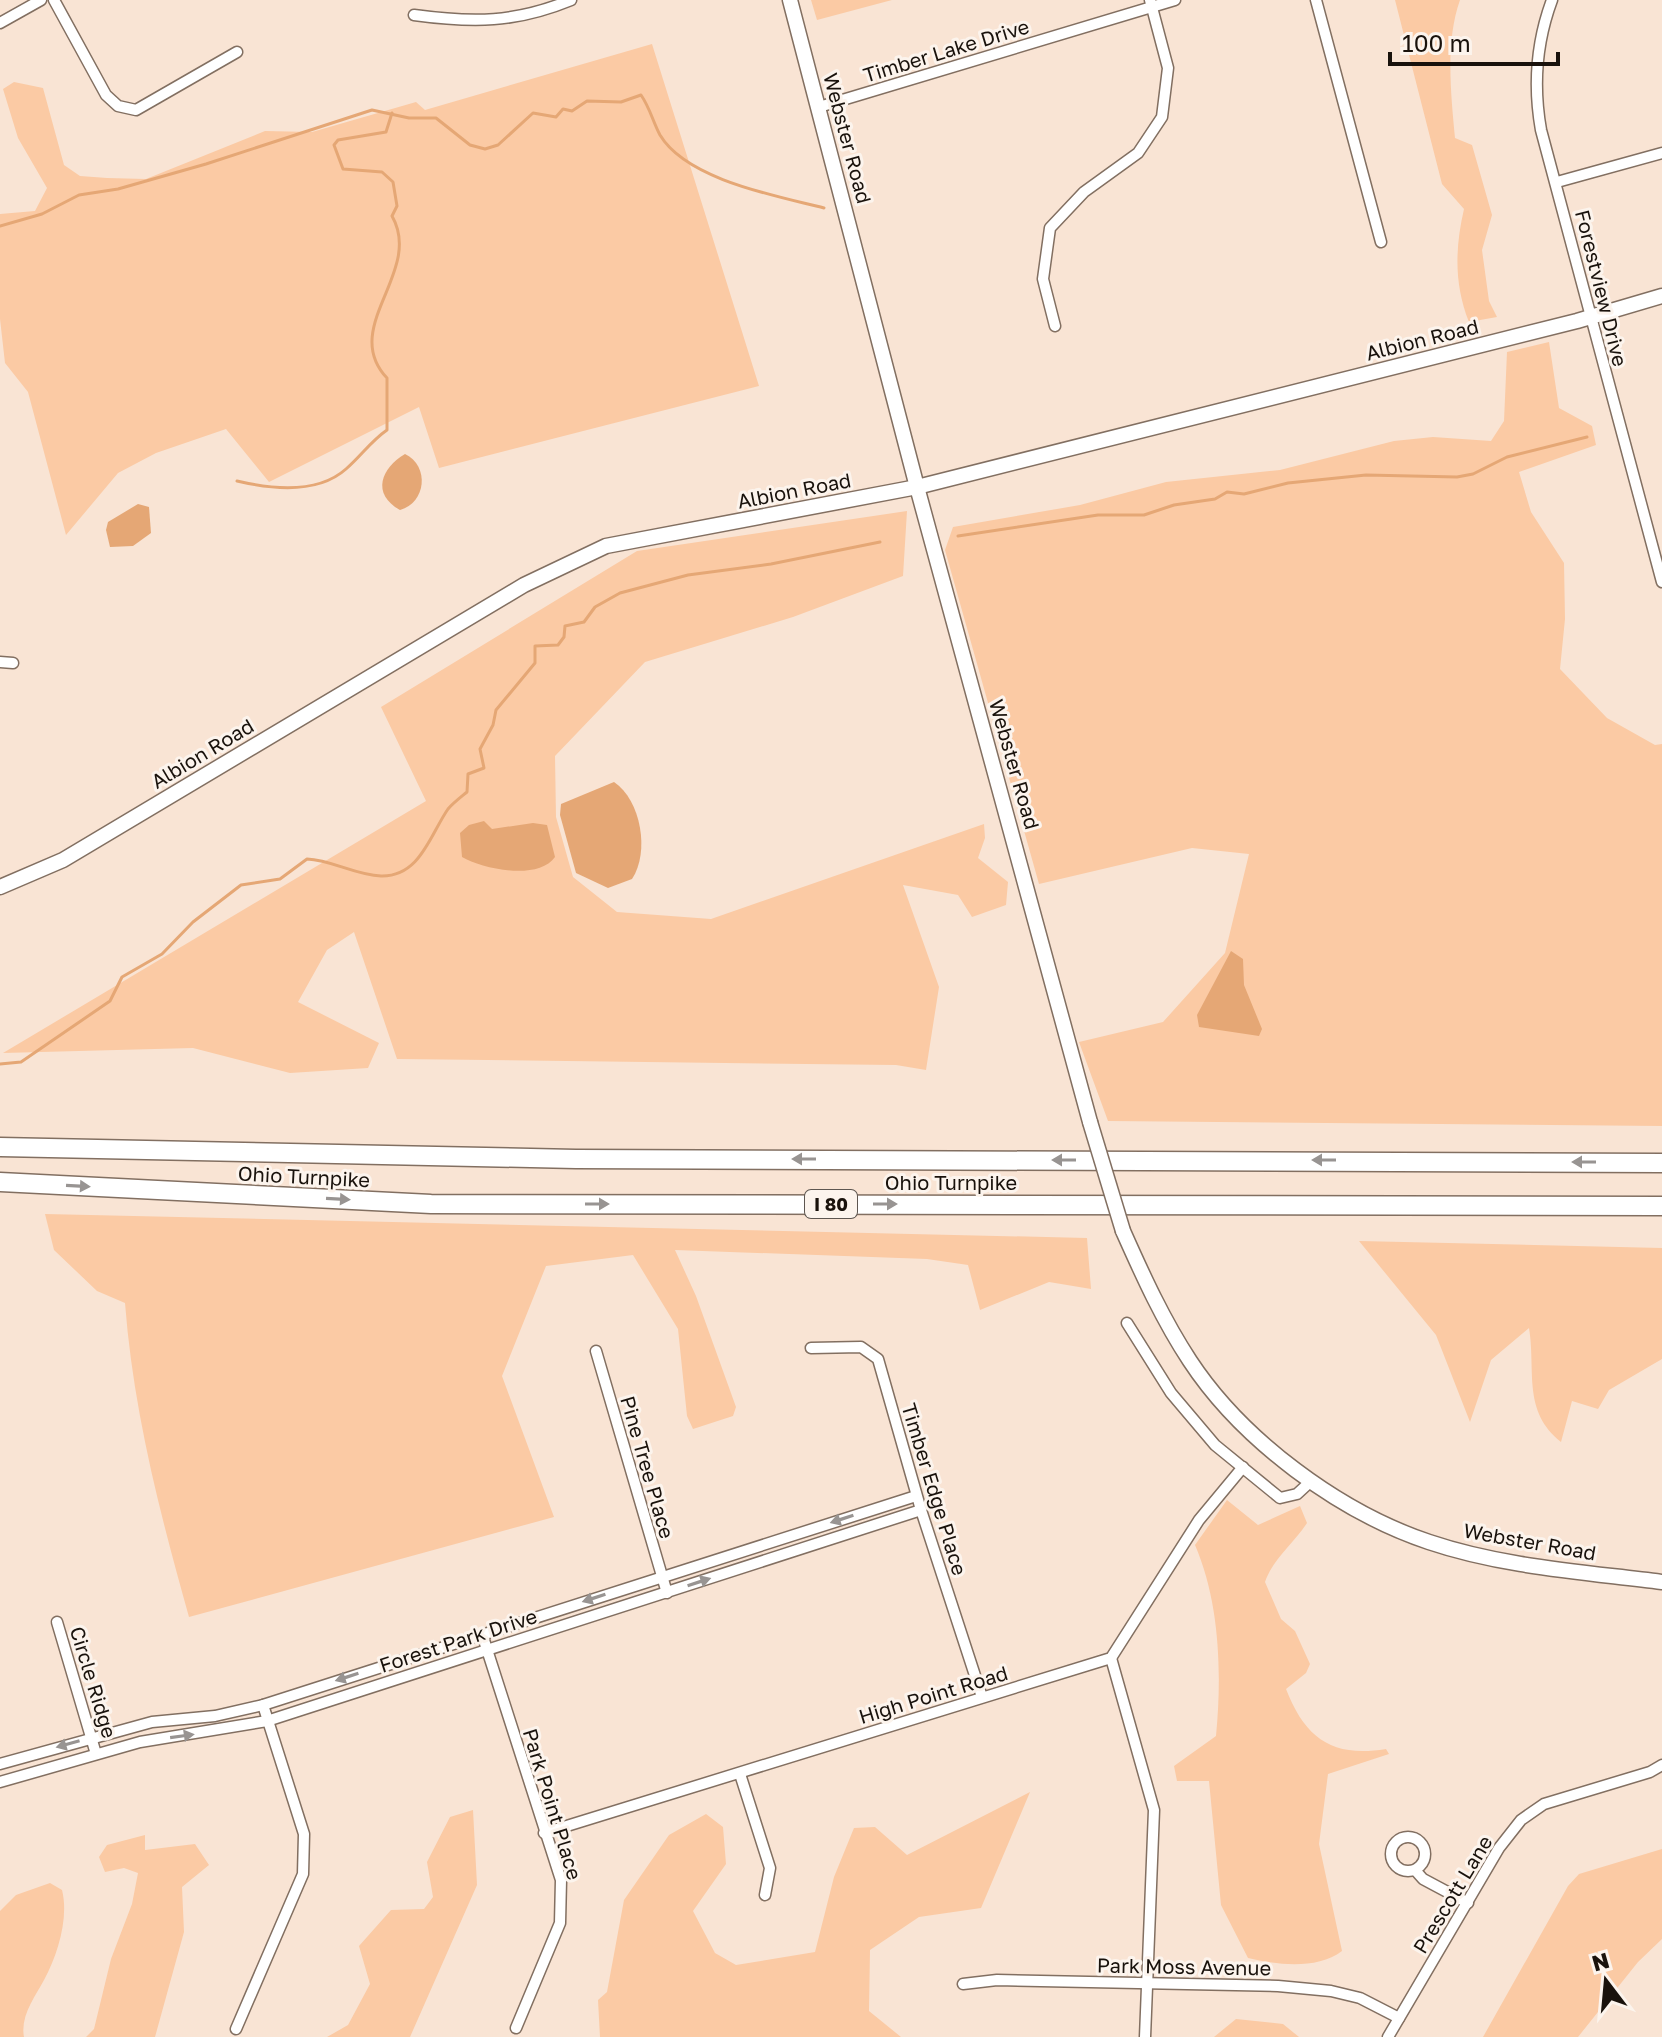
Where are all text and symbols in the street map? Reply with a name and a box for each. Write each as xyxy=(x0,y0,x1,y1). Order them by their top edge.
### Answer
street label: Timber Lake Drive xyxy=(860,13,1032,87)
scale bar xyxy=(1390,16,1558,66)
text: 100 m xyxy=(1402,28,1471,57)
street label: Webster Road xyxy=(819,70,877,206)
street label: Forestview Drive xyxy=(1571,207,1633,369)
street label: Albion Road xyxy=(1363,313,1481,365)
street label: Albion Road xyxy=(735,467,853,513)
street label: Webster Road xyxy=(985,696,1045,832)
street label: Albion Road xyxy=(146,713,258,793)
one-way arrow xyxy=(791,1153,816,1166)
one-way arrow xyxy=(1051,1154,1076,1166)
one-way arrow xyxy=(1311,1154,1336,1166)
one-way arrow xyxy=(1571,1156,1596,1168)
street label: Ohio Turnpike xyxy=(237,1161,371,1191)
street label: Ohio Turnpike xyxy=(885,1170,1017,1194)
one-way arrow xyxy=(66,1180,91,1193)
road number: I 80 xyxy=(805,1190,857,1218)
one-way arrow xyxy=(326,1193,351,1206)
one-way arrow xyxy=(585,1198,610,1210)
one-way arrow xyxy=(873,1198,898,1210)
street label: Pine Tree Place xyxy=(616,1393,680,1541)
street label: Timber Edge Place xyxy=(897,1400,973,1578)
one-way arrow xyxy=(830,1514,854,1526)
street label: Webster Road xyxy=(1462,1518,1598,1564)
one-way arrow xyxy=(687,1576,711,1588)
one-way arrow xyxy=(582,1592,606,1605)
street label: Forest Park Drive xyxy=(376,1603,540,1677)
street label: Circle Ridge xyxy=(66,1623,122,1741)
street label: High Point Road xyxy=(856,1660,1010,1728)
one-way arrow xyxy=(334,1672,358,1684)
street label: Park Point Place xyxy=(519,1725,587,1883)
one-way arrow xyxy=(170,1729,195,1742)
one-way arrow xyxy=(55,1738,79,1751)
street label: Prescott Lane xyxy=(1407,1831,1497,1957)
north arrow xyxy=(1566,1941,1646,2021)
text: N xyxy=(1589,1946,1612,1977)
street label: Park Moss Avenue xyxy=(1097,1952,1271,1980)

